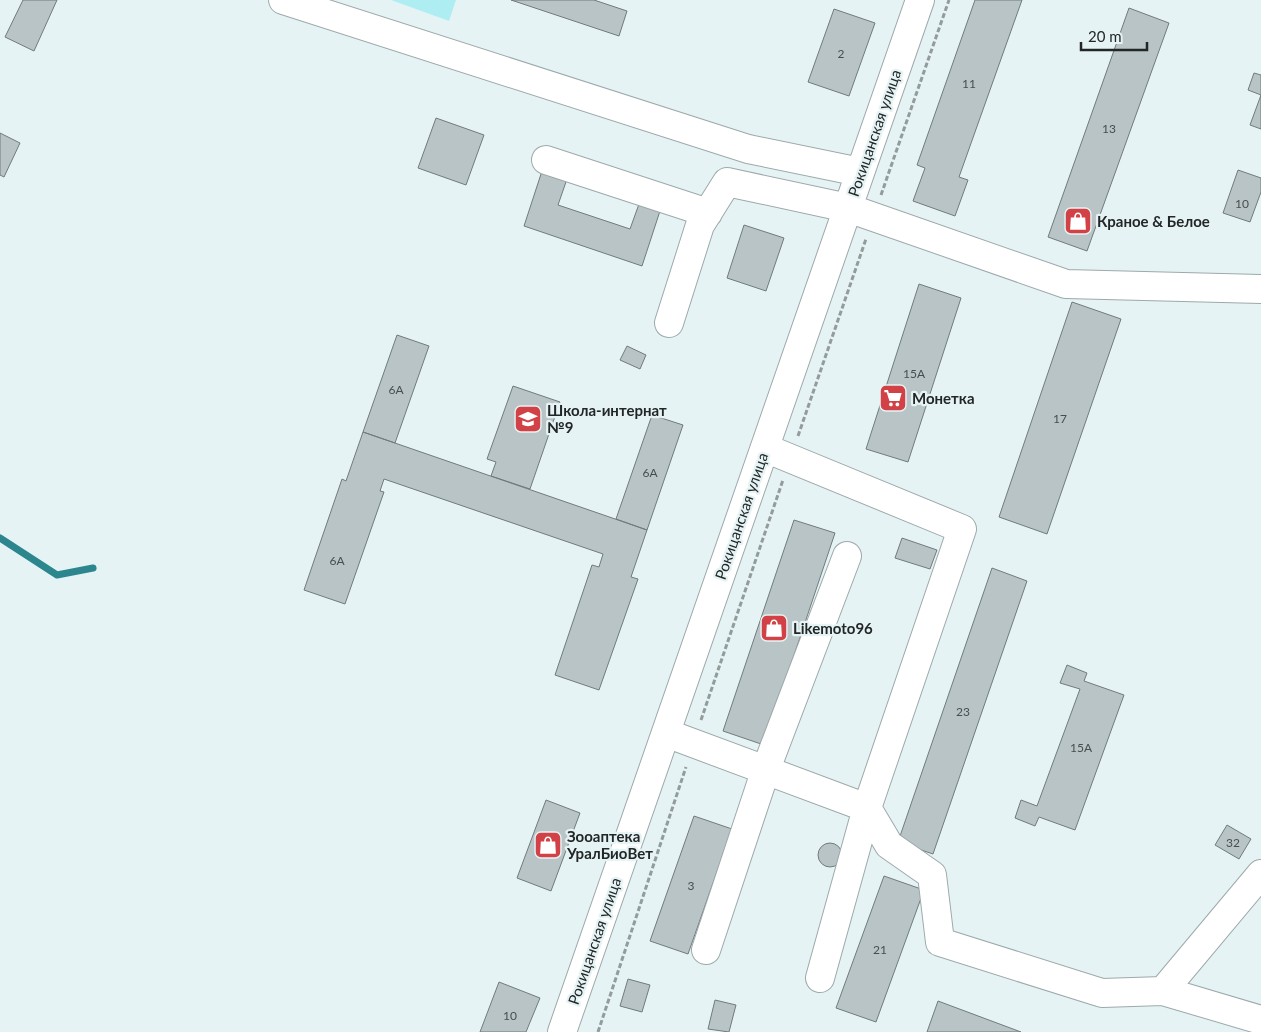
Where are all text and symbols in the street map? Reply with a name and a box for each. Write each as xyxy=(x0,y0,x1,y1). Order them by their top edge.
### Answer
scale bar xyxy=(1081,20,1147,52)
text: 20 m xyxy=(1088,27,1122,45)
house number: 2 xyxy=(838,46,845,61)
street label: Рокицанская улица xyxy=(844,67,904,199)
house number: 11 xyxy=(962,76,976,91)
house number: 13 xyxy=(1102,121,1116,136)
house number: 10 xyxy=(1235,196,1249,211)
shop icon: Краное & Белое xyxy=(1063,206,1093,236)
place label: Краное & Белое xyxy=(1097,212,1210,230)
house number: 15А xyxy=(903,366,926,381)
house number: 6А xyxy=(388,382,404,397)
supermarket icon: Монетка xyxy=(878,383,908,413)
place label: Монетка xyxy=(912,389,975,407)
place label: Школа-интернат №9 xyxy=(547,401,667,436)
school or university icon: Школа-интернат №9 xyxy=(513,404,543,434)
house number: 17 xyxy=(1053,411,1067,426)
street label: Рокицанская улица xyxy=(711,450,771,582)
house number: 6А xyxy=(642,465,658,480)
house number: 6А xyxy=(329,553,345,568)
shop icon: Likemoto96 xyxy=(759,613,789,643)
place label: Likemoto96 xyxy=(793,619,873,637)
house number: 23 xyxy=(956,704,970,719)
house number: 15А xyxy=(1070,740,1093,755)
place label: Зооаптека УралБиоВет xyxy=(566,827,653,862)
shop icon: Зооаптека УралБиоВет xyxy=(533,830,563,860)
house number: 32 xyxy=(1226,835,1240,850)
street label: Рокицанская улица xyxy=(564,875,624,1007)
house number: 3 xyxy=(688,878,695,893)
house number: 21 xyxy=(873,942,887,957)
house number: 10 xyxy=(503,1008,517,1023)

